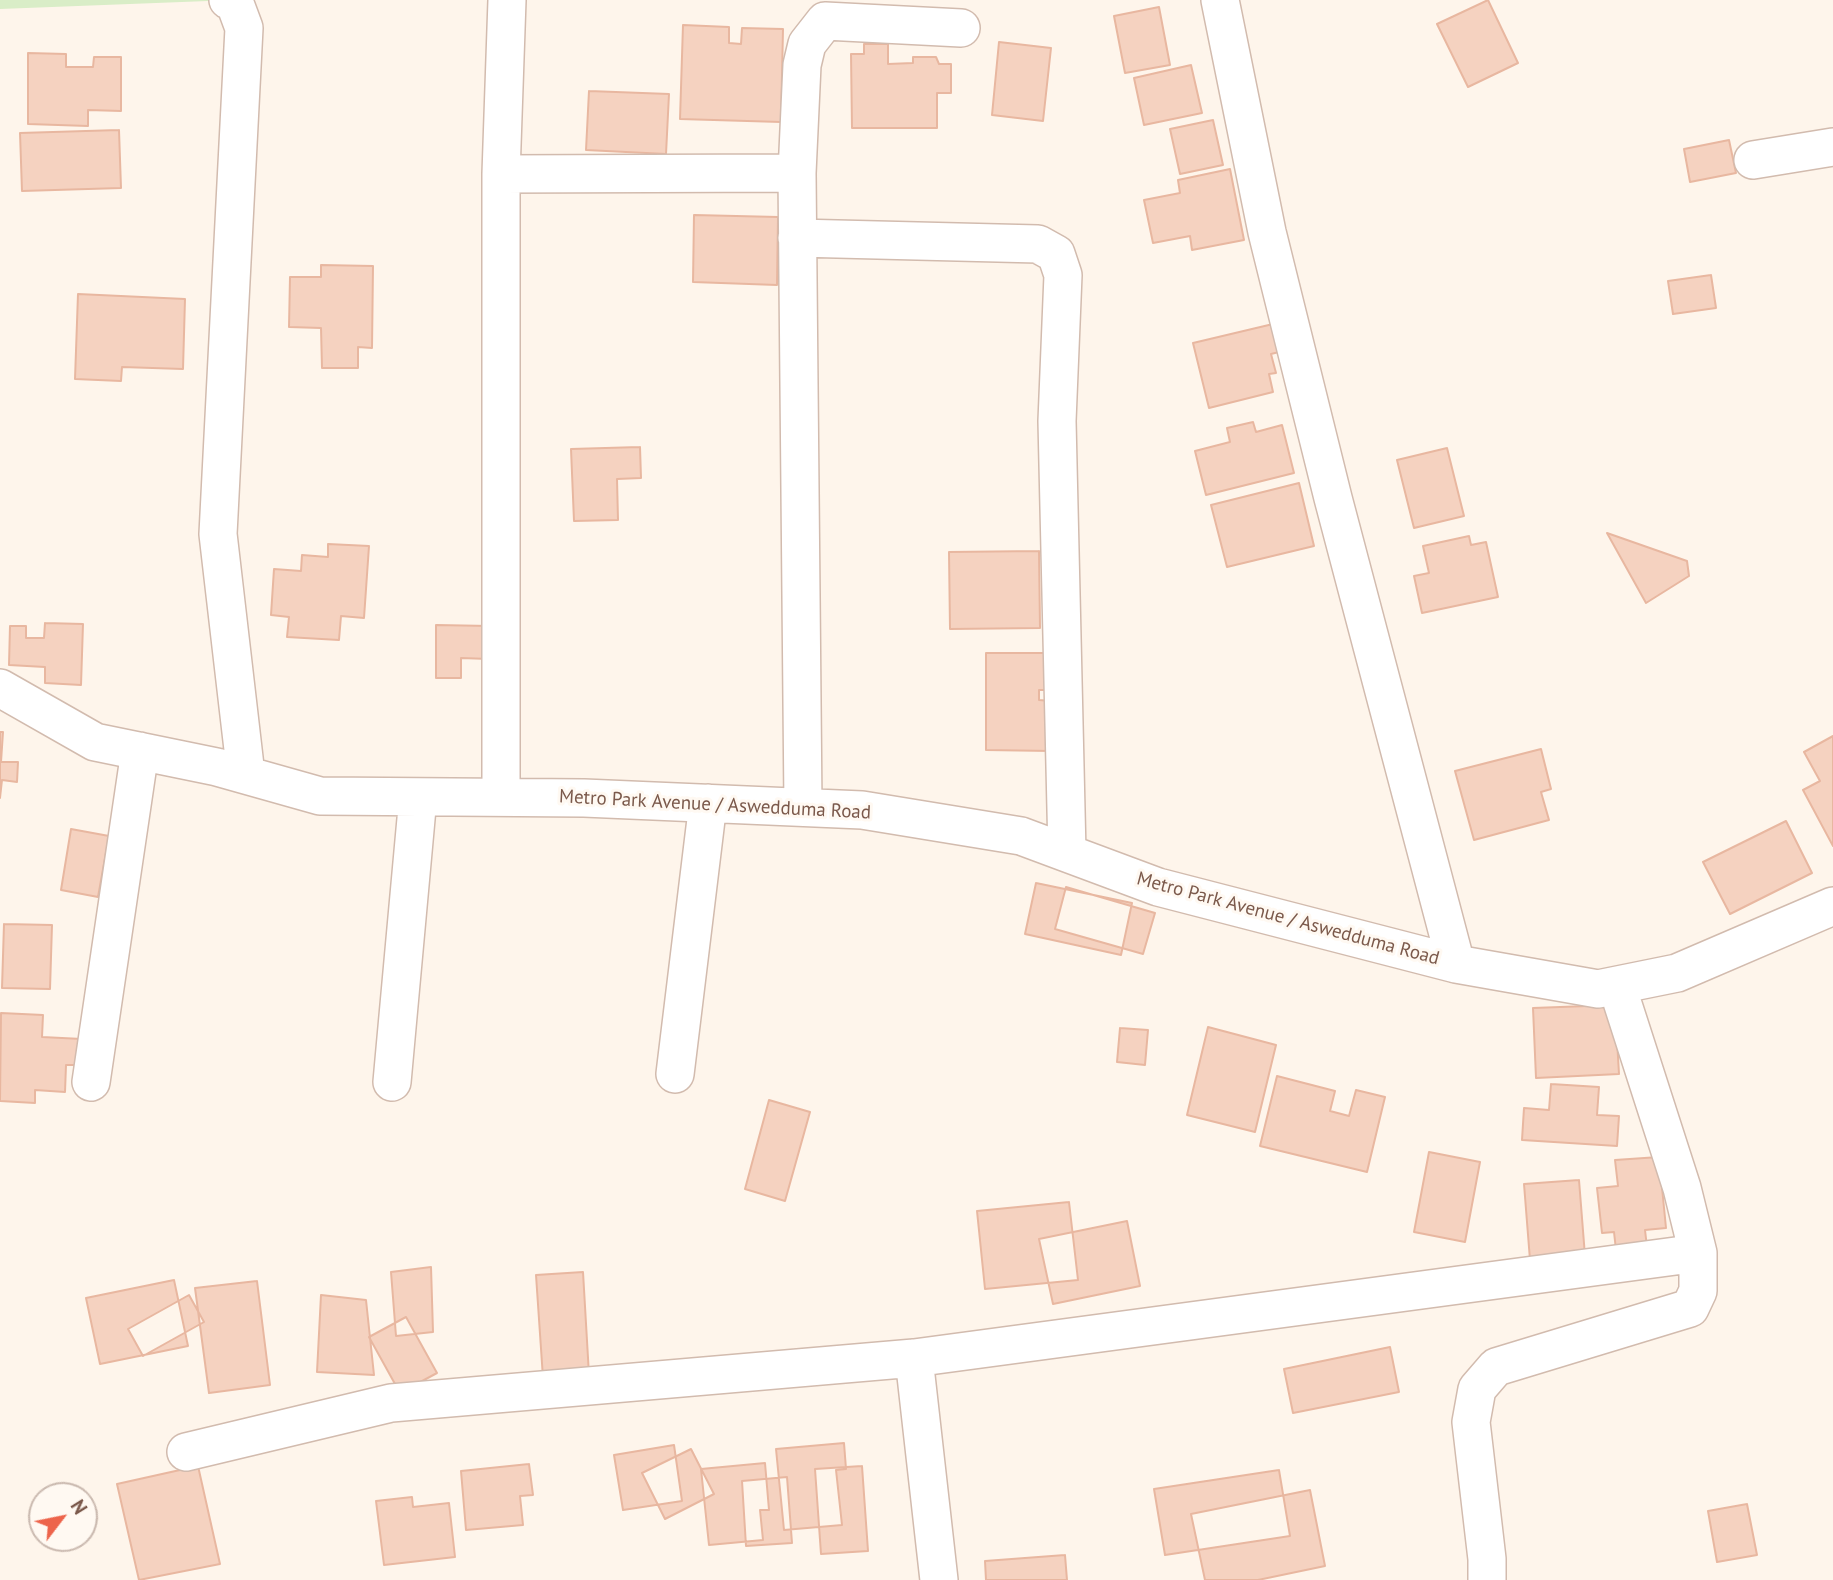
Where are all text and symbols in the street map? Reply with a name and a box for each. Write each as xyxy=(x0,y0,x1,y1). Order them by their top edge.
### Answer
street label: Metro Park Avenue / Aswedduma Road xyxy=(558,785,872,825)
street label: Metro Park Avenue / Aswedduma Road xyxy=(1134,868,1442,970)
north arrow xyxy=(28,1482,98,1552)
text: N xyxy=(66,1495,93,1519)

